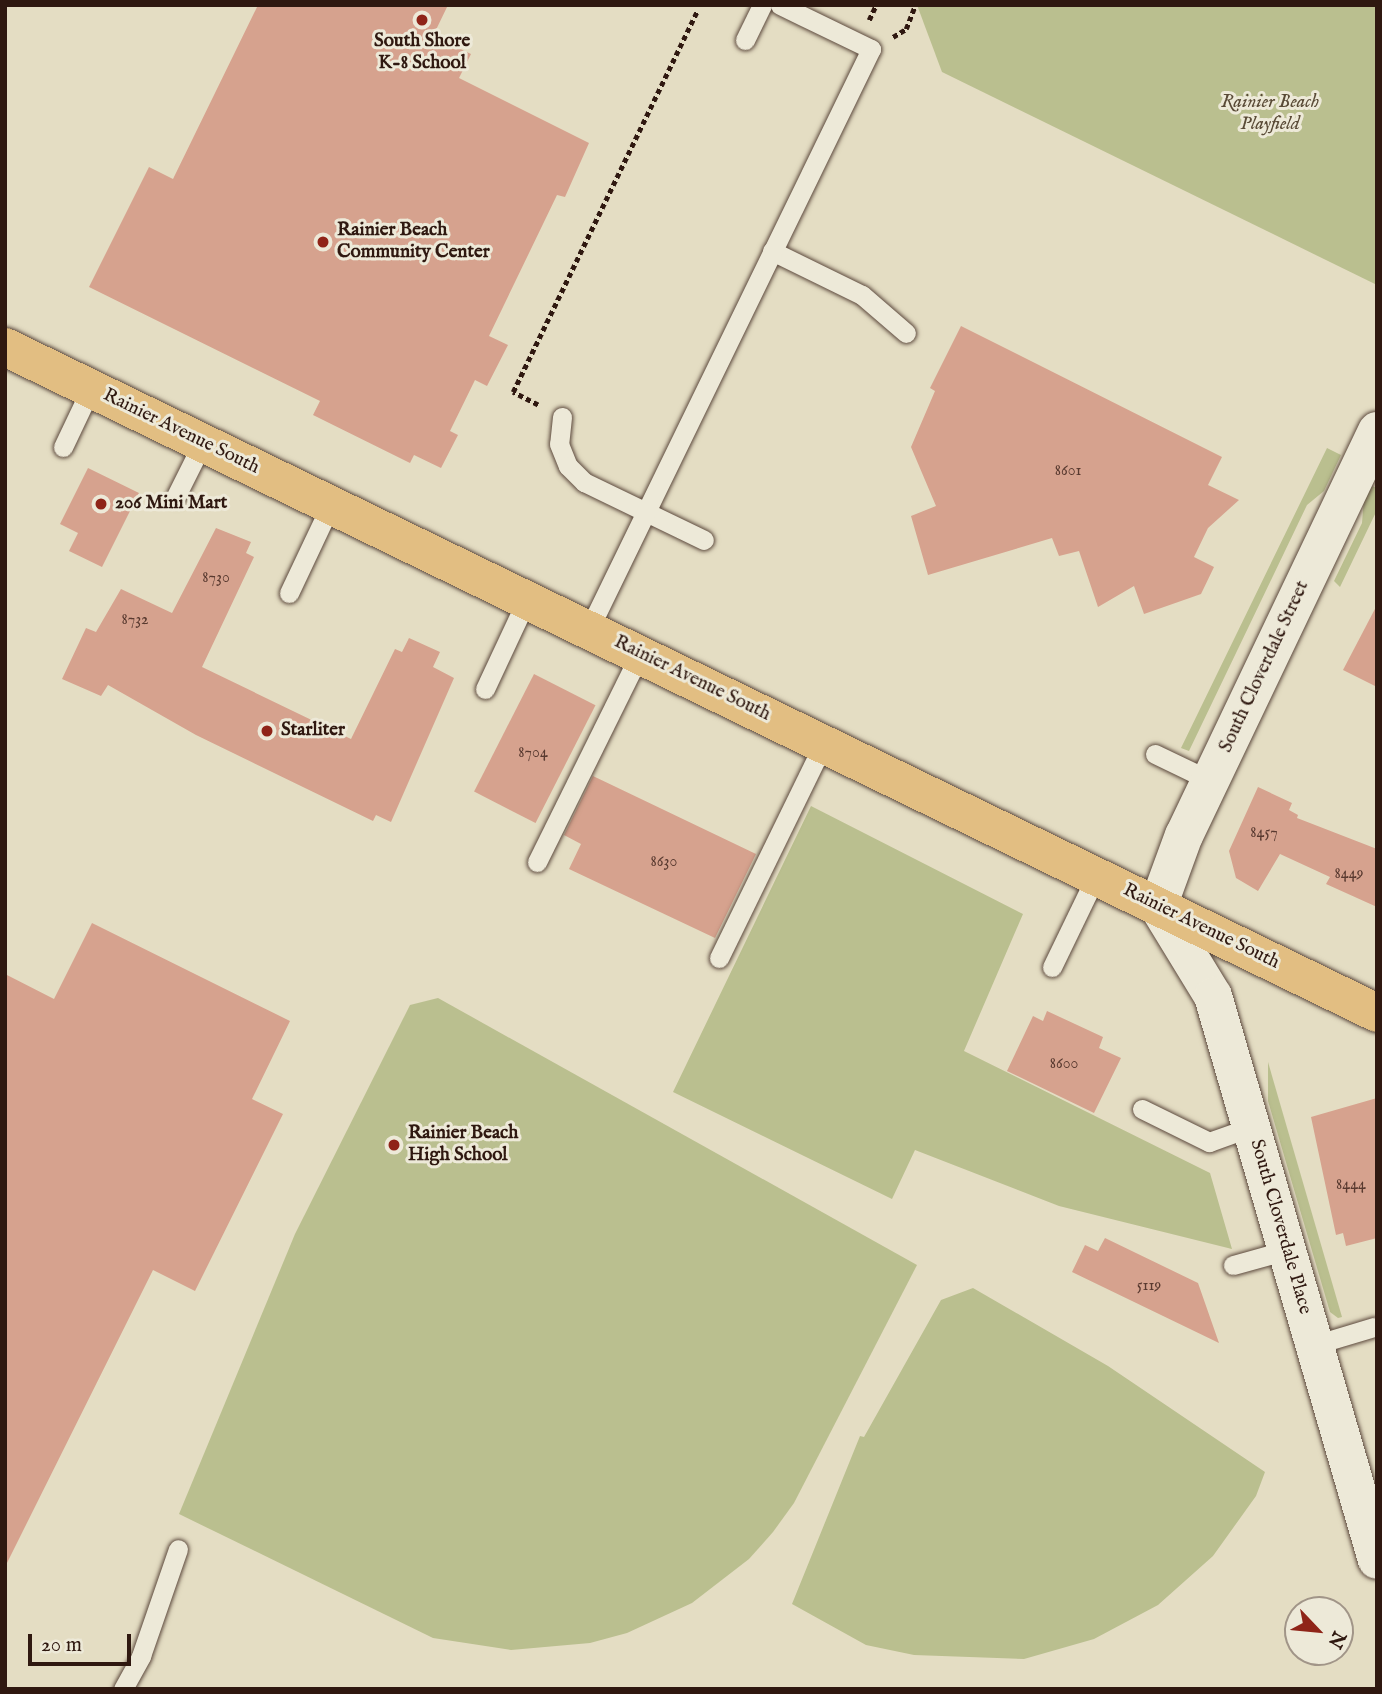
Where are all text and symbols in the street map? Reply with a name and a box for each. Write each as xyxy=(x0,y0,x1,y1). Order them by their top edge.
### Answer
marker: South Shore K-8 School xyxy=(414,12,430,28)
place label: South Shore K-8 School xyxy=(374,31,470,75)
park label: Rainier Beach Playfield xyxy=(1221,92,1319,136)
place label: Rainier Beach Community Center xyxy=(337,220,490,264)
marker: Rainier Beach Community Center xyxy=(315,234,331,250)
street label: Rainier Avenue South xyxy=(99,384,263,480)
house number: 8601 xyxy=(1055,461,1081,481)
place label: 206 Mini Mart xyxy=(115,493,227,515)
marker: 206 Mini Mart xyxy=(93,496,109,512)
house number: 8730 xyxy=(202,568,230,588)
street label: South Cloverdale Street xyxy=(1215,578,1315,756)
house number: 8732 xyxy=(121,610,149,630)
street label: Rainier Avenue South xyxy=(610,631,774,727)
place label: Starliter xyxy=(281,720,345,742)
marker: Starliter xyxy=(259,723,275,739)
house number: 8704 xyxy=(518,743,548,763)
house number: 8457 xyxy=(1250,823,1278,843)
house number: 8630 xyxy=(651,852,677,872)
house number: 8449 xyxy=(1335,864,1363,884)
street label: Rainier Avenue South xyxy=(1119,879,1283,975)
house number: 8600 xyxy=(1050,1054,1078,1074)
place label: Rainier Beach High School xyxy=(408,1123,518,1167)
marker: Rainier Beach High School xyxy=(386,1137,402,1153)
street label: South Cloverdale Place xyxy=(1244,1137,1316,1317)
house number: 8444 xyxy=(1336,1175,1366,1195)
house number: 5119 xyxy=(1137,1276,1161,1296)
north arrow xyxy=(1284,1596,1354,1666)
scale bar xyxy=(32,1620,135,1664)
text: N xyxy=(1322,1627,1350,1652)
text: 20 m xyxy=(41,1632,82,1659)

